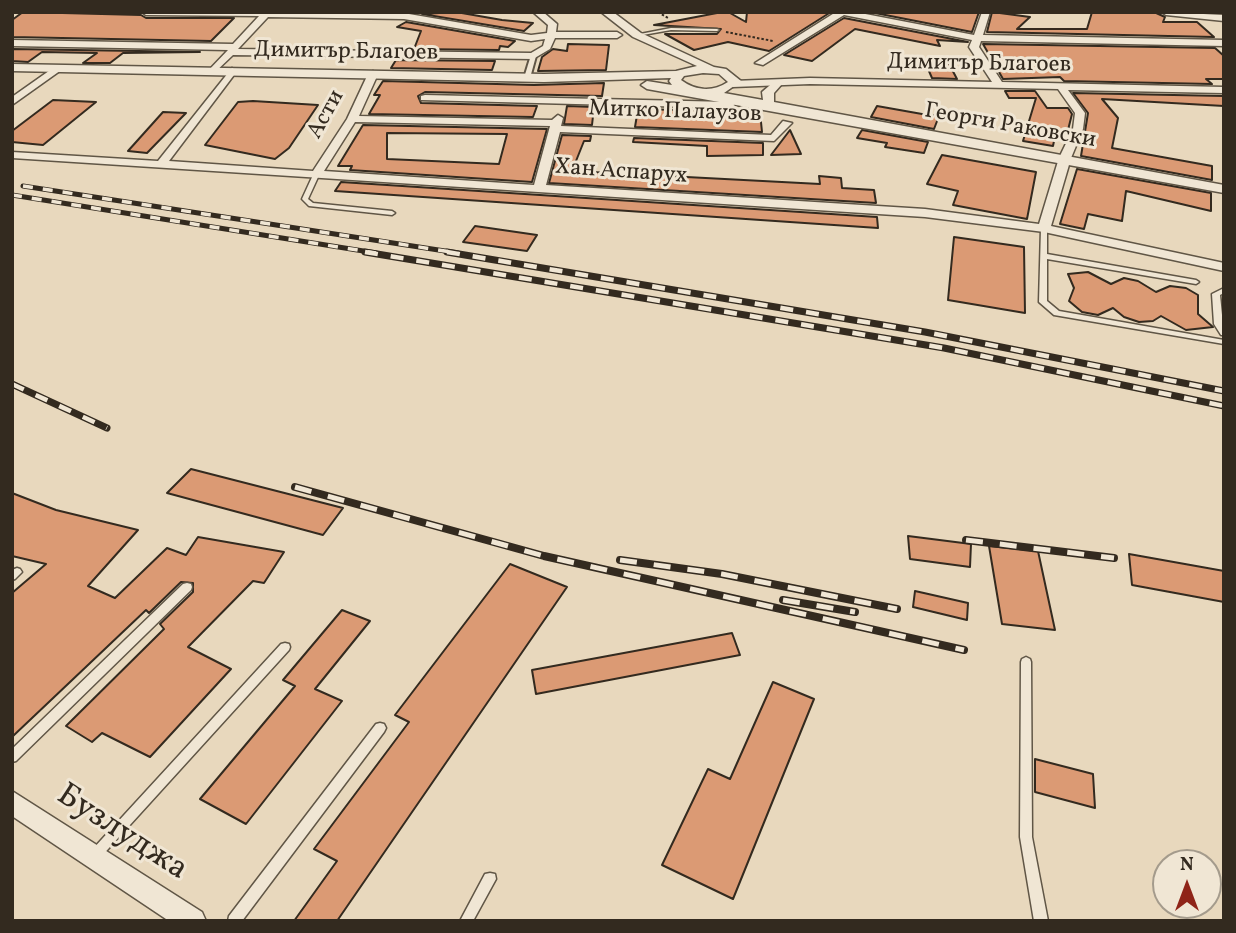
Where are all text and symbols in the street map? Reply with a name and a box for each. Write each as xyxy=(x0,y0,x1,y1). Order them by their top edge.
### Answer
street label: Димитър Благоев xyxy=(254,38,438,68)
street label: Димитър Благоев xyxy=(887,50,1071,80)
street label: Асти xyxy=(302,86,352,144)
street label: Митко Палаузов xyxy=(588,96,762,130)
street label: Георги Раковски xyxy=(922,98,1098,156)
street label: Хан Аспарух xyxy=(554,155,688,191)
street label: Бузлуджа xyxy=(48,777,194,891)
north arrow xyxy=(1152,849,1222,919)
text: N xyxy=(1180,852,1194,878)

